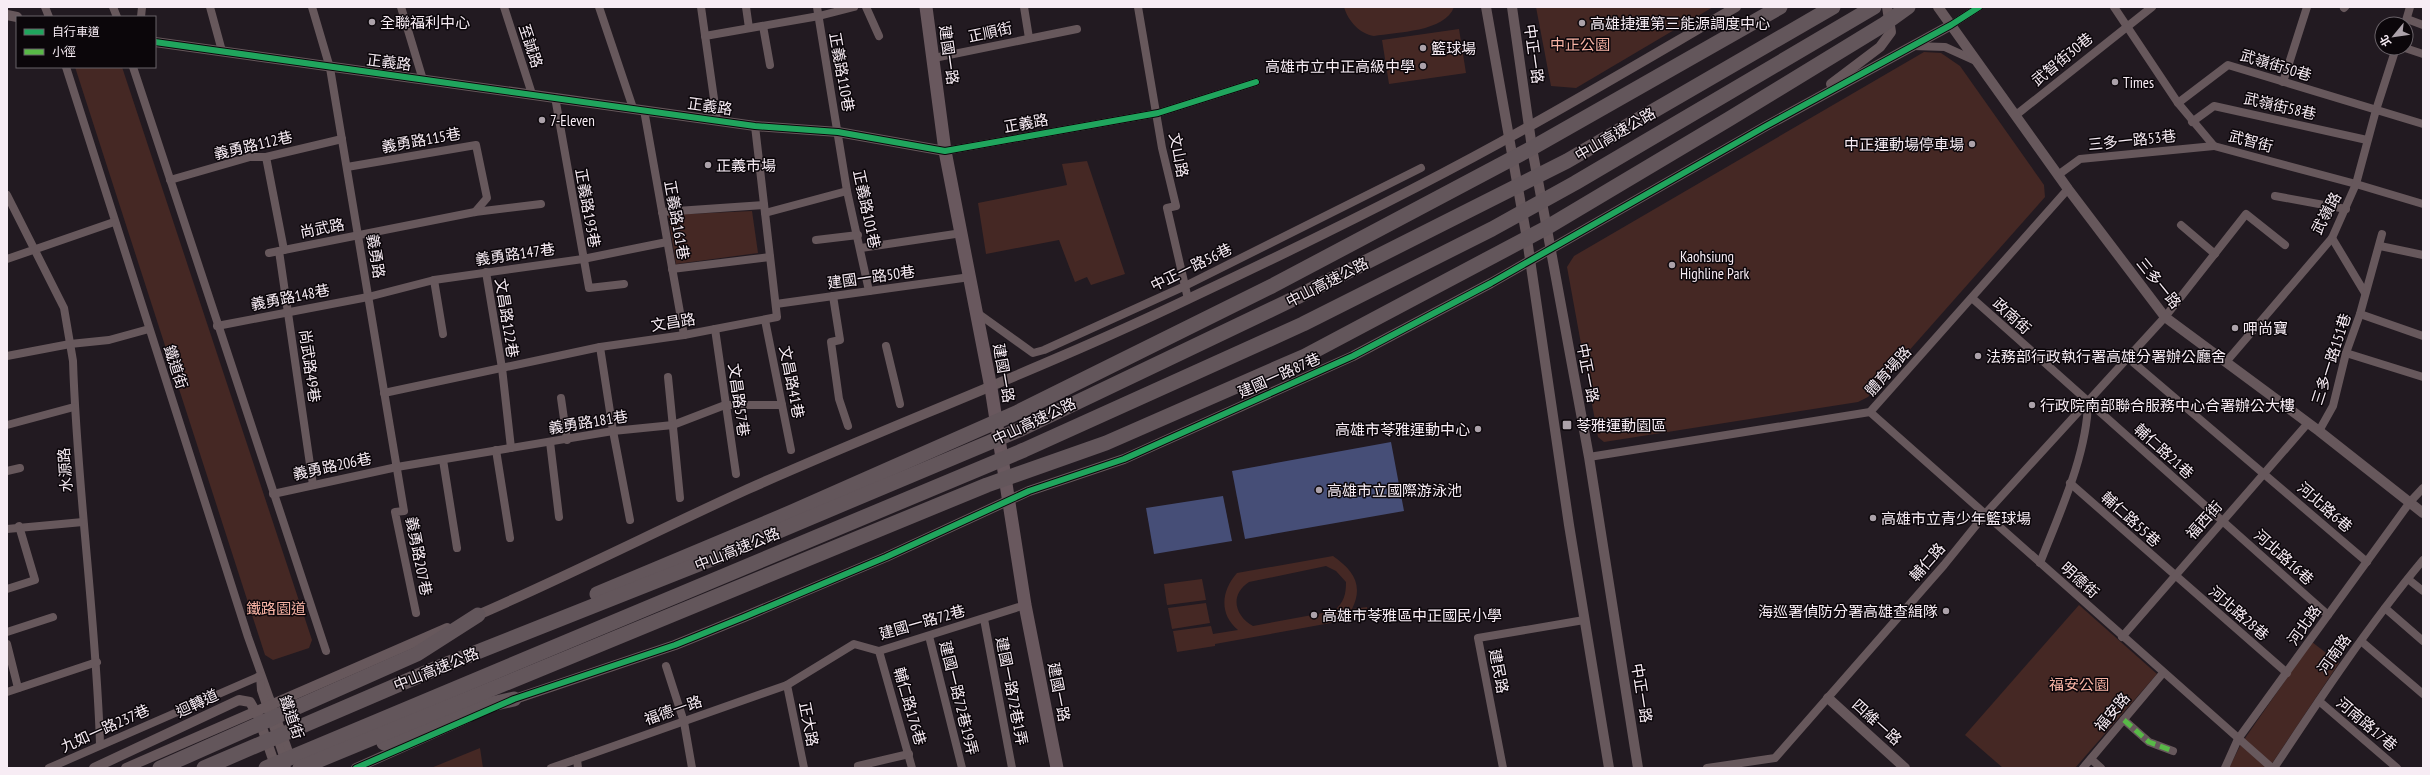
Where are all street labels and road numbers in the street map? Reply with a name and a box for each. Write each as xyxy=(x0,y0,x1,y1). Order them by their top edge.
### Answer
street label: 正順街 xyxy=(966,18,1014,46)
street label: 至誠路 xyxy=(515,22,547,70)
street label: 中正一路 xyxy=(1520,23,1548,85)
street label: 建國一路 xyxy=(935,24,963,86)
street label: 武智街30巷 xyxy=(2027,28,2097,90)
street label: 正義路110巷 xyxy=(826,31,858,113)
street label: 武嶺街50巷 xyxy=(2238,45,2314,85)
street label: 正義路 xyxy=(366,50,412,74)
street label: 武嶺街58巷 xyxy=(2242,88,2318,124)
street label: 正義路 xyxy=(686,93,734,119)
street label: 中山高速公路 xyxy=(1571,103,1659,165)
street label: 正義路 xyxy=(1002,110,1050,136)
street label: 義勇路115巷 xyxy=(380,124,462,156)
street label: 三多一路53巷 xyxy=(2087,126,2177,154)
street label: 武智街 xyxy=(2227,126,2275,156)
street label: 義勇路112巷 xyxy=(212,127,294,163)
street label: 文山路 xyxy=(1165,131,1193,179)
street label: 正義路193巷 xyxy=(572,167,604,249)
street label: 正義路101巷 xyxy=(849,168,885,250)
street label: 正義路161巷 xyxy=(661,179,693,261)
street label: 武嶺路 xyxy=(2307,189,2345,237)
street label: 尚武路 xyxy=(298,214,346,242)
street label: 義勇路 xyxy=(363,232,389,280)
street label: 義勇路147巷 xyxy=(474,239,556,269)
street label: 中正一路56巷 xyxy=(1147,239,1235,295)
street label: 中山高速公路 xyxy=(1283,253,1371,311)
street label: 三多一路 xyxy=(2133,254,2185,312)
street label: 建國一路50巷 xyxy=(826,261,916,293)
street label: 文昌路122巷 xyxy=(491,277,523,359)
street label: 義勇路148巷 xyxy=(249,280,331,314)
street label: 政南街 xyxy=(1989,294,2035,338)
street label: 文昌路 xyxy=(649,309,697,335)
street label: 三多一路151巷 xyxy=(2307,311,2355,407)
street label: 尚武路49巷 xyxy=(295,328,325,404)
street label: 建國一路 xyxy=(989,342,1019,404)
street label: 中正一路 xyxy=(1573,342,1603,404)
street label: 體育場路 xyxy=(1861,342,1915,400)
street label: 鐵道街 xyxy=(160,343,192,391)
street label: 文昌路41巷 xyxy=(776,344,808,420)
street label: 建國一路87巷 xyxy=(1235,348,1323,402)
street label: 文昌路57巷 xyxy=(724,362,754,438)
street label: 中山高速公路 xyxy=(989,393,1079,449)
street label: 義勇路181巷 xyxy=(547,406,629,438)
street label: 輔仁路21巷 xyxy=(2130,419,2198,483)
street label: 水源路 xyxy=(54,447,76,493)
street label: 義勇路206巷 xyxy=(291,448,373,484)
street label: 河北路6巷 xyxy=(2294,478,2356,536)
street label: 輔仁路55巷 xyxy=(2097,487,2165,551)
street label: 福西街 xyxy=(2182,497,2226,543)
street label: 義勇路207巷 xyxy=(402,515,436,597)
street label: 中山高速公路 xyxy=(692,523,782,575)
street label: 河北路16巷 xyxy=(2250,525,2318,589)
street label: 輔仁路 xyxy=(1905,539,1949,585)
street label: 明德街 xyxy=(2057,558,2103,602)
street label: 河北路28巷 xyxy=(2205,582,2273,644)
street label: 建國一路72巷 xyxy=(877,601,967,643)
street label: 河北路 xyxy=(2283,601,2325,649)
street label: 河南路 xyxy=(2313,630,2355,678)
street label: 建國一路72巷1弄 xyxy=(992,635,1032,747)
street label: 建國一路72巷19弄 xyxy=(936,639,982,757)
street label: 中山高速公路 xyxy=(391,643,481,695)
street label: 建民路 xyxy=(1485,647,1513,695)
street label: 建國一路 xyxy=(1044,661,1074,723)
street label: 中正一路 xyxy=(1628,662,1656,724)
street label: 輔仁路176巷 xyxy=(890,665,930,747)
street label: 迴轉道 xyxy=(173,685,221,721)
street label: 福安路 xyxy=(2090,689,2134,735)
street label: 福德一路 xyxy=(642,691,704,729)
street label: 鐵道街 xyxy=(276,693,308,741)
street label: 河南路17巷 xyxy=(2333,693,2401,755)
street label: 四維一路 xyxy=(1848,695,1906,749)
street label: 九如一路237巷 xyxy=(58,700,152,756)
street label: 正大路 xyxy=(795,700,823,748)

